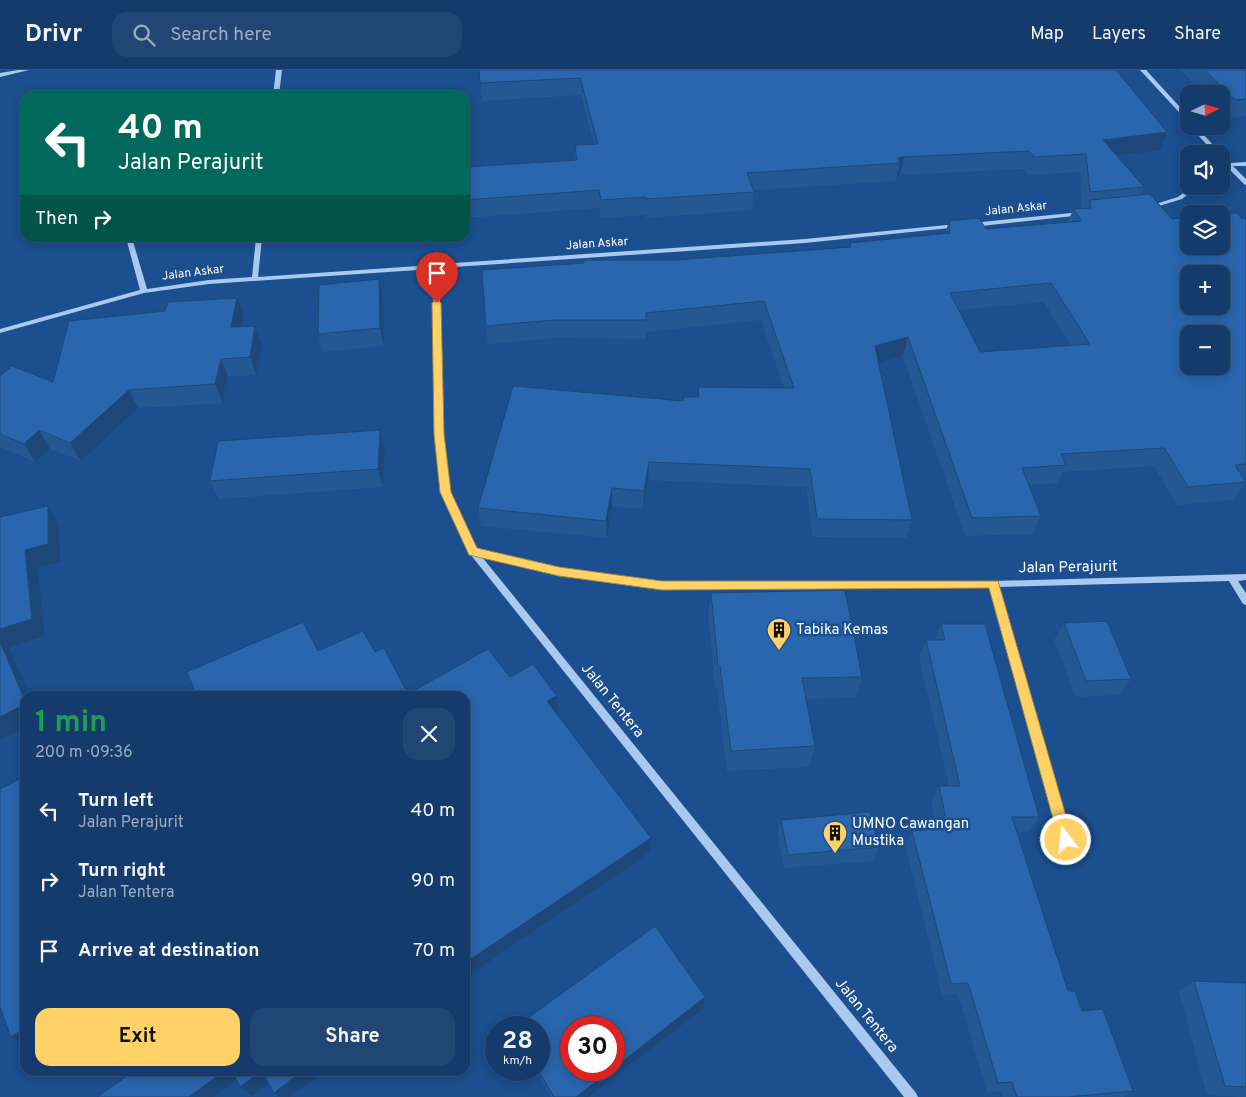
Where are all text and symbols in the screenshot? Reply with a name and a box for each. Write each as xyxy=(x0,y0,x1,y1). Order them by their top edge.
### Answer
search box xyxy=(112,12,462,57)
text: Drivr xyxy=(25,20,82,50)
icon: search xyxy=(130,21,158,49)
text: Search here xyxy=(170,23,272,47)
text: Map xyxy=(1030,23,1064,46)
text: Layers xyxy=(1092,23,1146,46)
text: Share xyxy=(1174,23,1221,46)
north arrow xyxy=(1180,85,1230,135)
map controls xyxy=(1180,85,1230,375)
text: 40 m xyxy=(118,107,203,151)
icon: left xyxy=(35,110,100,175)
button: sound xyxy=(1180,145,1230,195)
text: Jalan Perajurit xyxy=(118,150,264,177)
street label: Jalan Askar xyxy=(984,198,1048,220)
icon: right xyxy=(88,205,116,233)
button: layers xyxy=(1180,205,1230,255)
text: Then xyxy=(35,207,78,231)
street label: Jalan Askar xyxy=(565,234,629,254)
pin xyxy=(416,252,458,303)
icon: arrive xyxy=(423,259,451,287)
street label: Jalan Askar xyxy=(161,261,225,285)
button: + xyxy=(1180,265,1230,315)
button: − xyxy=(1180,325,1230,375)
street label: Jalan Perajurit xyxy=(1018,558,1118,578)
building icon: Tabika Kemas xyxy=(766,617,792,651)
place label: Tabika Kemas xyxy=(796,621,888,640)
street label: Jalan Tentera xyxy=(576,660,648,742)
text: 1 min xyxy=(35,705,107,742)
button: close xyxy=(403,708,455,760)
text: 200 m · 09:36 xyxy=(35,743,133,763)
text: Turn left xyxy=(78,789,154,813)
icon: left xyxy=(35,797,63,825)
text: 40 m xyxy=(410,799,455,823)
text: Jalan Perajurit xyxy=(78,813,184,833)
position arrow xyxy=(1039,813,1091,865)
place label: UMNO Cawangan Mustika xyxy=(852,815,969,851)
building icon: UMNO Cawangan Mustika xyxy=(822,820,848,854)
text: Turn right xyxy=(78,859,166,883)
icon: right xyxy=(35,867,63,895)
text: 90 m xyxy=(411,869,455,893)
text: Jalan Tentera xyxy=(78,883,175,903)
icon: arrive xyxy=(35,937,63,965)
text: Arrive at destination xyxy=(78,939,259,963)
text: 70 m xyxy=(413,939,455,963)
street label: Jalan Tentera xyxy=(830,975,902,1057)
button: Exit xyxy=(35,1008,240,1066)
button: Share xyxy=(250,1008,455,1066)
speed limit sign: 30 xyxy=(560,1016,625,1081)
text: 28 xyxy=(502,1026,533,1058)
text: km/h xyxy=(503,1053,532,1069)

